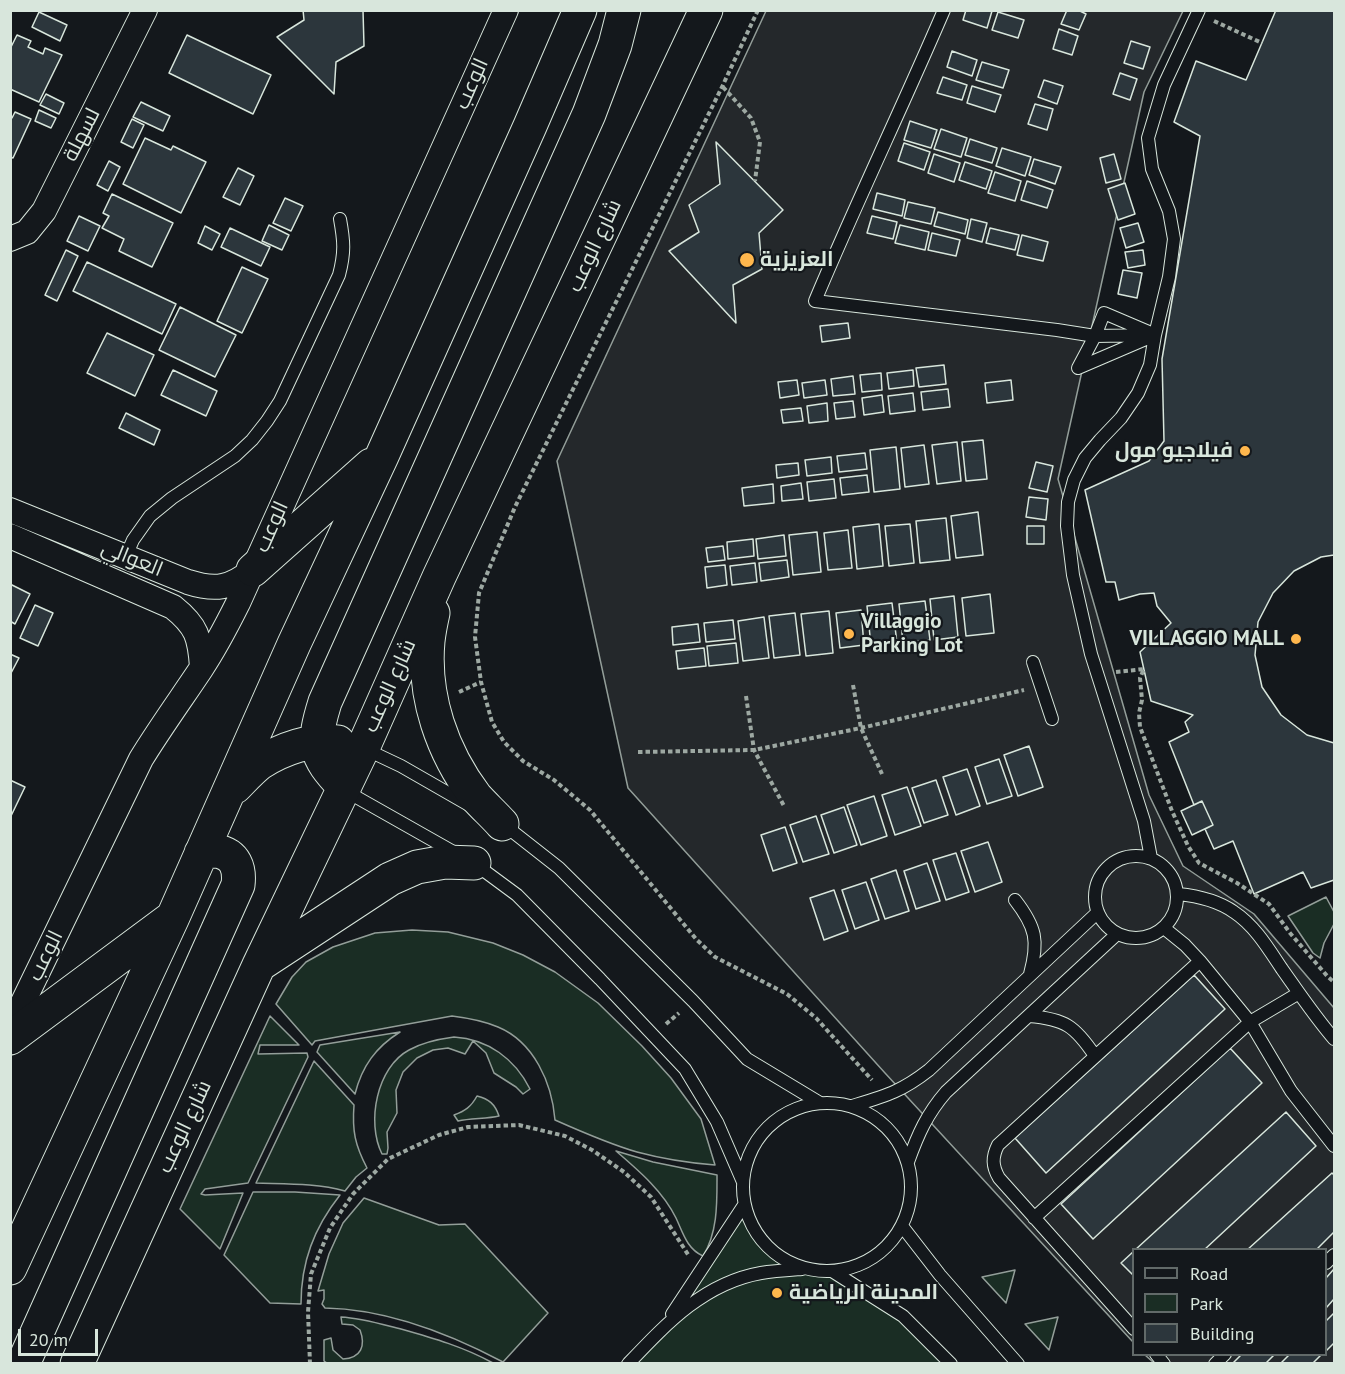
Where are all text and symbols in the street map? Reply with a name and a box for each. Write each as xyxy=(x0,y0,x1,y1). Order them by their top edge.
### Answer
street label: الوعب xyxy=(450,55,494,113)
street label: لسهلة xyxy=(58,104,106,166)
street label: شارع الوعب xyxy=(563,196,627,296)
place label: العزيزية xyxy=(760,247,833,273)
marker: العزيزية xyxy=(738,251,756,269)
place label: فيلاجيو مول xyxy=(1115,438,1233,464)
marker: فيلاجيو مول xyxy=(1238,444,1252,458)
street label: الوعب xyxy=(250,498,294,556)
street label: العوالي xyxy=(98,535,166,583)
place label: Villaggio Parking Lot xyxy=(861,609,963,659)
place label: VILLAGGIO MALL xyxy=(1129,626,1284,652)
marker: Villaggio Parking Lot xyxy=(842,627,856,641)
marker: VILLAGGIO MALL xyxy=(1289,632,1303,646)
street label: شارع الوعب xyxy=(358,635,422,737)
street label: الوعب xyxy=(23,927,69,985)
street label: شارع الوعب xyxy=(153,1077,217,1177)
legend xyxy=(1132,1248,1327,1356)
text: Road xyxy=(1190,1262,1228,1285)
place label: المدينة الرياضية xyxy=(789,1280,938,1306)
marker: المدينة الرياضية xyxy=(770,1286,784,1300)
text: Park xyxy=(1190,1292,1223,1315)
scale bar xyxy=(21,1317,100,1355)
text: Building xyxy=(1190,1322,1254,1345)
text: 20 m xyxy=(29,1328,68,1351)

